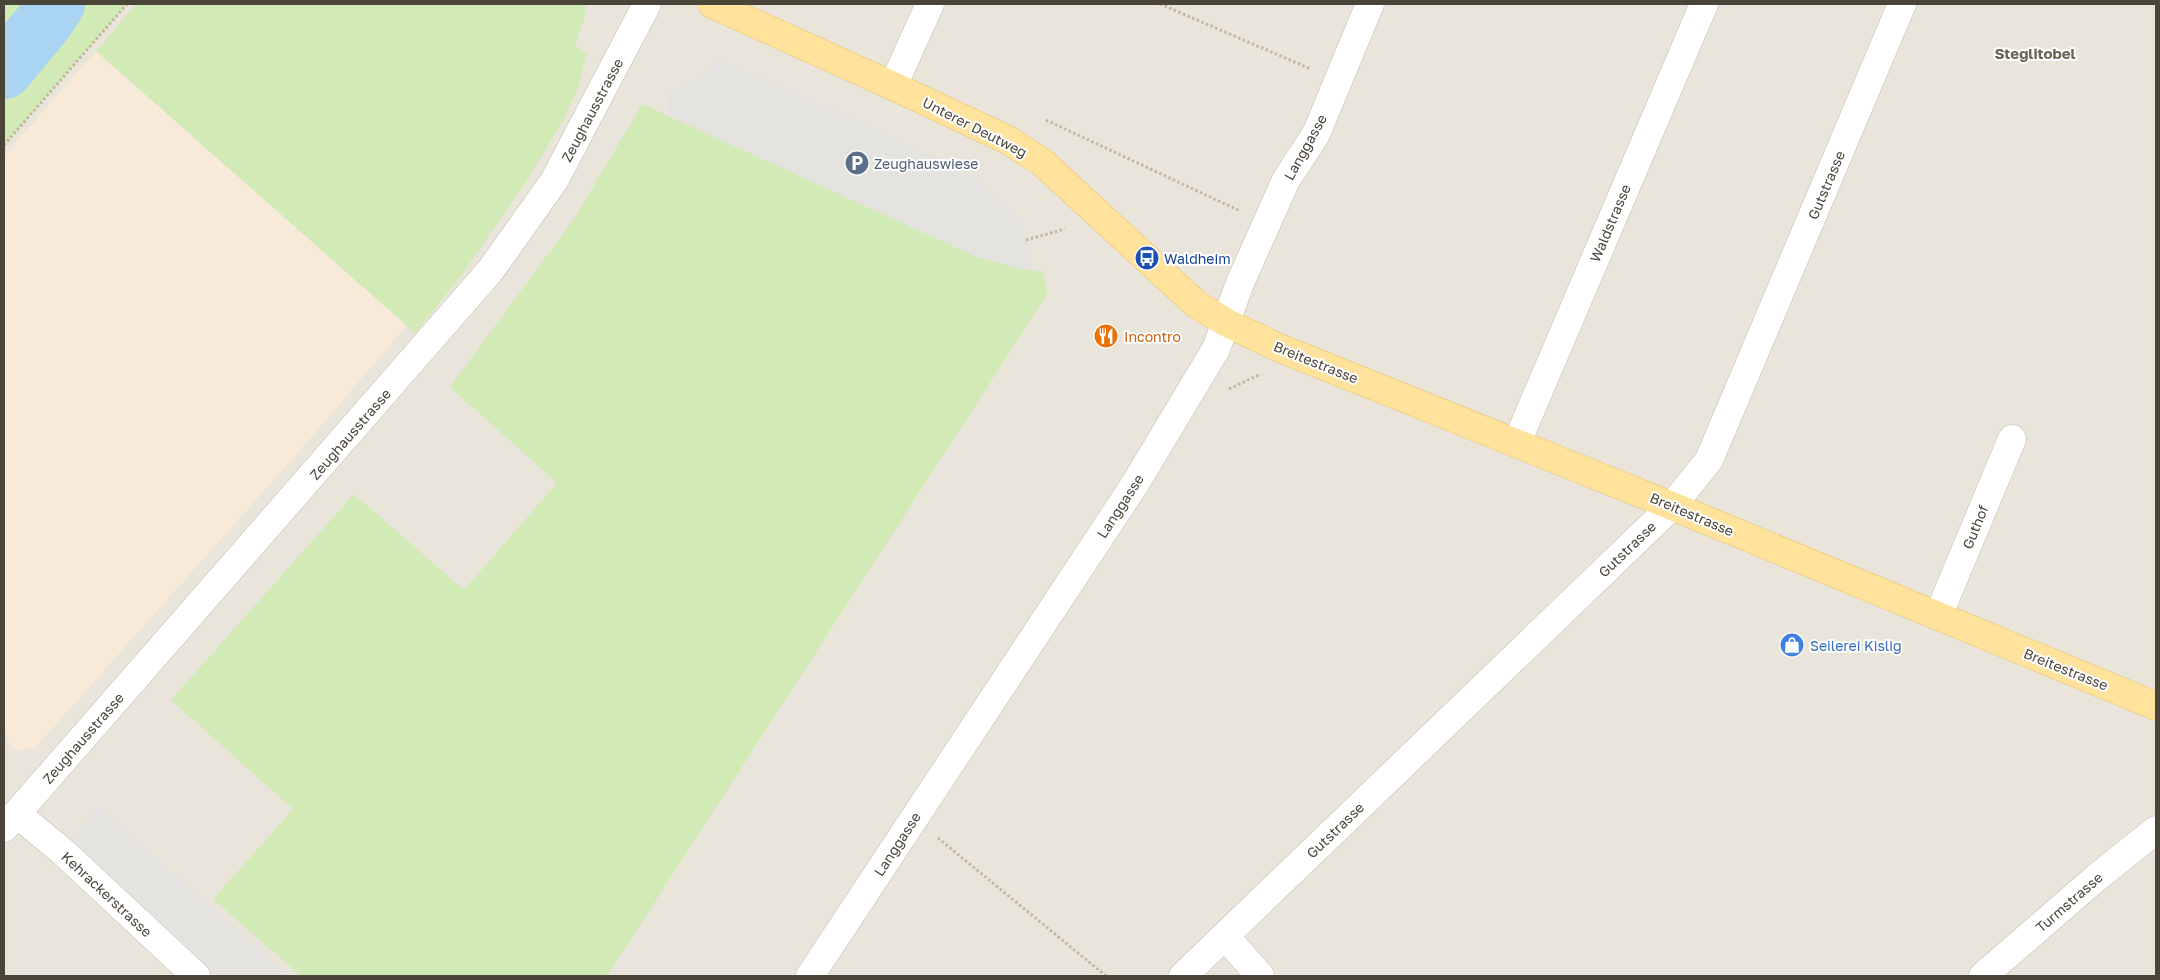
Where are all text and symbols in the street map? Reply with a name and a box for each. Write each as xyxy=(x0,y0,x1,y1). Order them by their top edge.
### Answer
district label: Steglitobel xyxy=(1994,44,2076,62)
street label: Zeughausstrasse xyxy=(558,55,626,165)
street label: Unterer Deutweg xyxy=(920,93,1030,161)
street label: Langgasse xyxy=(1280,111,1330,183)
street label: Gutstrasse xyxy=(1804,148,1848,222)
parking icon: Zeughauswiese xyxy=(844,150,870,176)
place label: Zeughauswiese xyxy=(874,155,978,172)
street label: Waldstrasse xyxy=(1586,181,1634,265)
bus stop icon: Waldheim xyxy=(1134,245,1160,271)
place label: Waldheim xyxy=(1164,250,1231,267)
restaurant icon: Incontro xyxy=(1093,323,1119,349)
place label: Incontro xyxy=(1124,328,1181,345)
street label: Breitestrasse xyxy=(1271,337,1361,387)
street label: Zeughausstrasse xyxy=(306,385,394,483)
street label: Langgasse xyxy=(1093,471,1147,541)
street label: Breitestrasse xyxy=(1647,489,1737,539)
street label: Guthof xyxy=(1959,503,1991,551)
street label: Gutstrasse xyxy=(1595,517,1659,581)
shop icon: Seilerei Kislig xyxy=(1779,632,1805,658)
place label: Seilerei Kislig xyxy=(1810,637,1902,654)
street label: Breitestrasse xyxy=(2021,644,2111,694)
street label: Zeughausstrasse xyxy=(39,689,127,787)
street label: Gutstrasse xyxy=(1303,798,1367,862)
street label: Langgasse xyxy=(870,809,924,879)
street label: Kehrackerstrasse xyxy=(58,848,156,940)
street label: Turmstrasse xyxy=(2032,868,2106,936)

